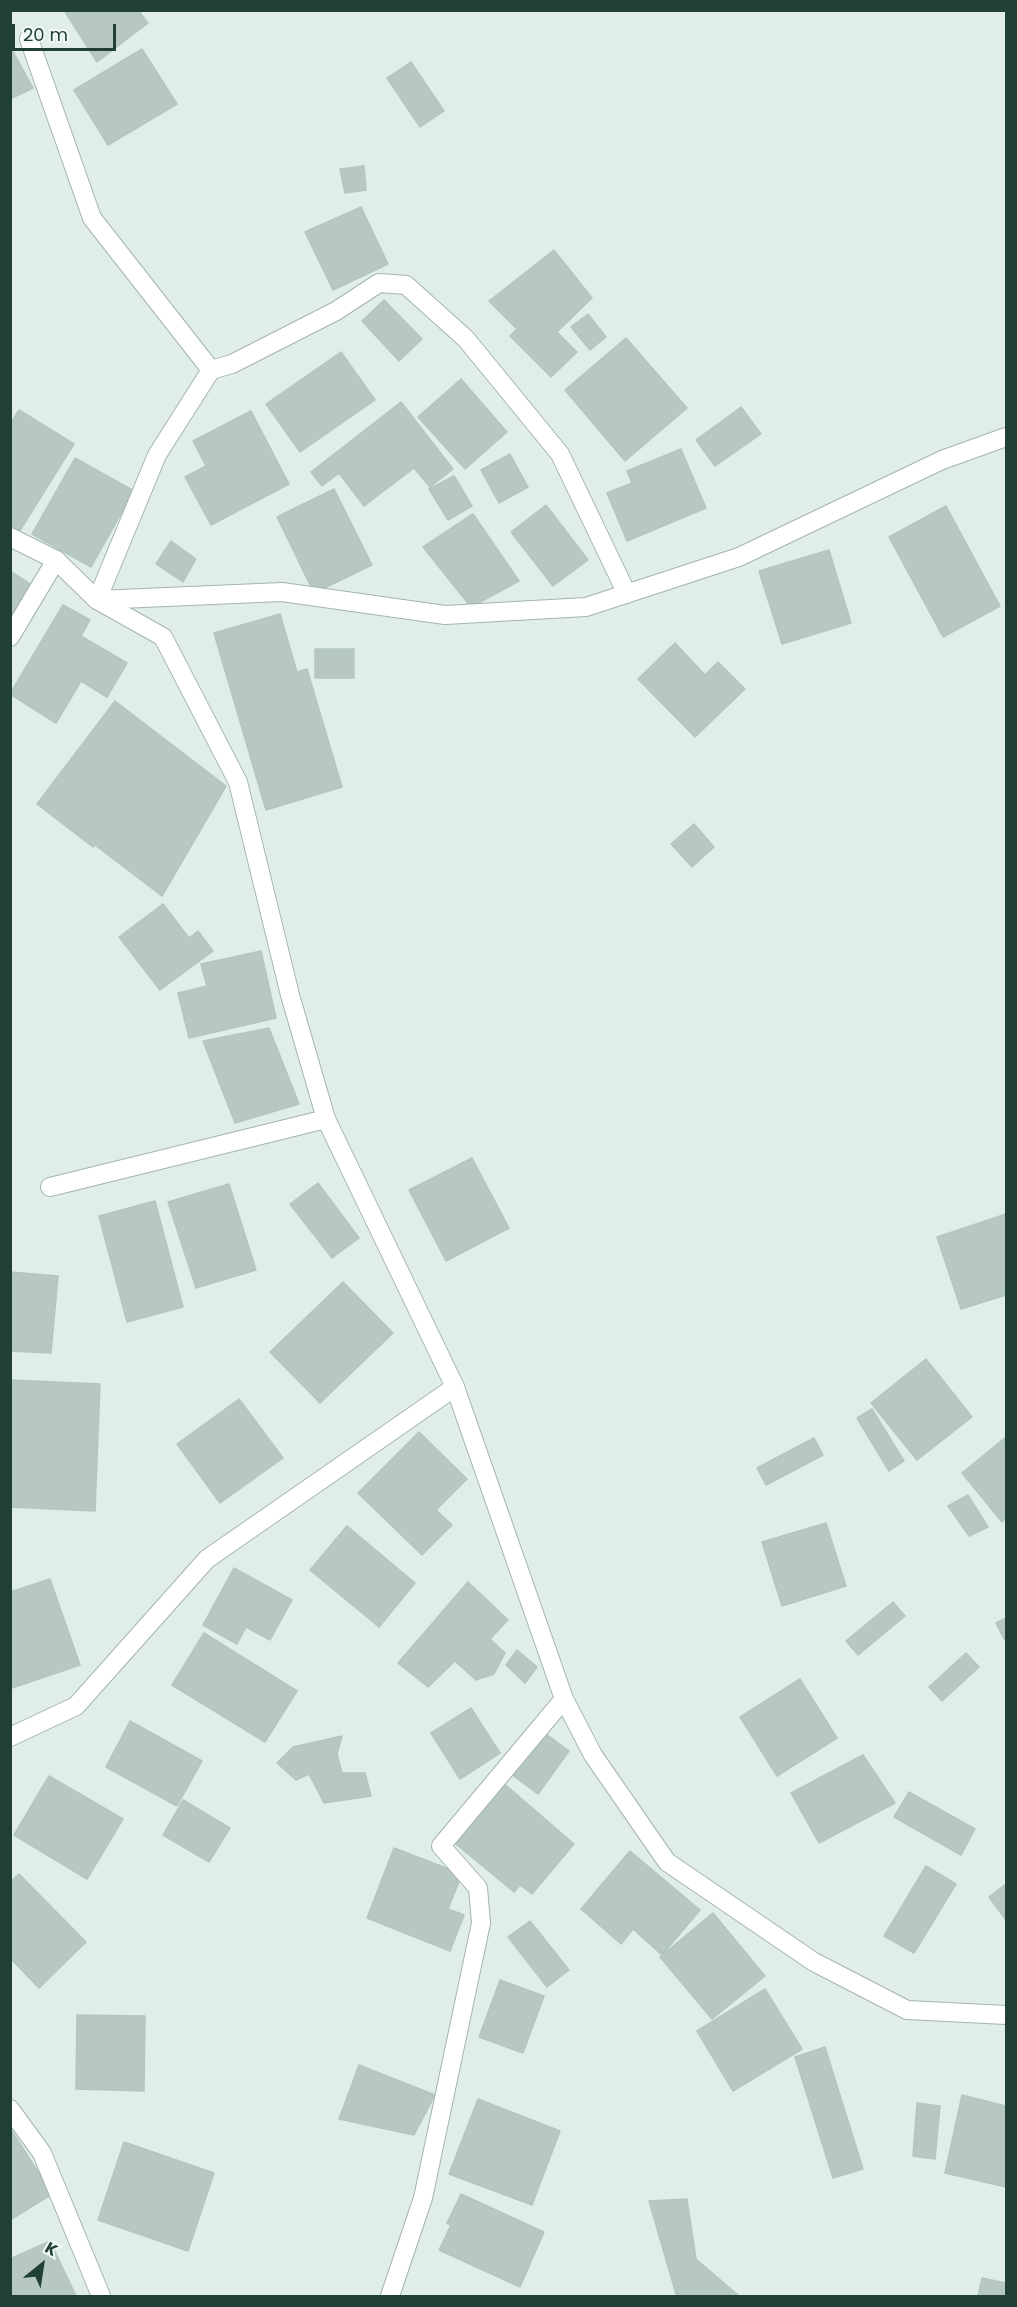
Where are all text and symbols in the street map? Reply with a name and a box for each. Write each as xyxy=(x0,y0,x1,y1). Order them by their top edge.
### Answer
scale bar xyxy=(15,12,118,50)
text: 20 m xyxy=(23,22,68,47)
north arrow xyxy=(12,2235,72,2295)
text: K xyxy=(41,2236,62,2262)

